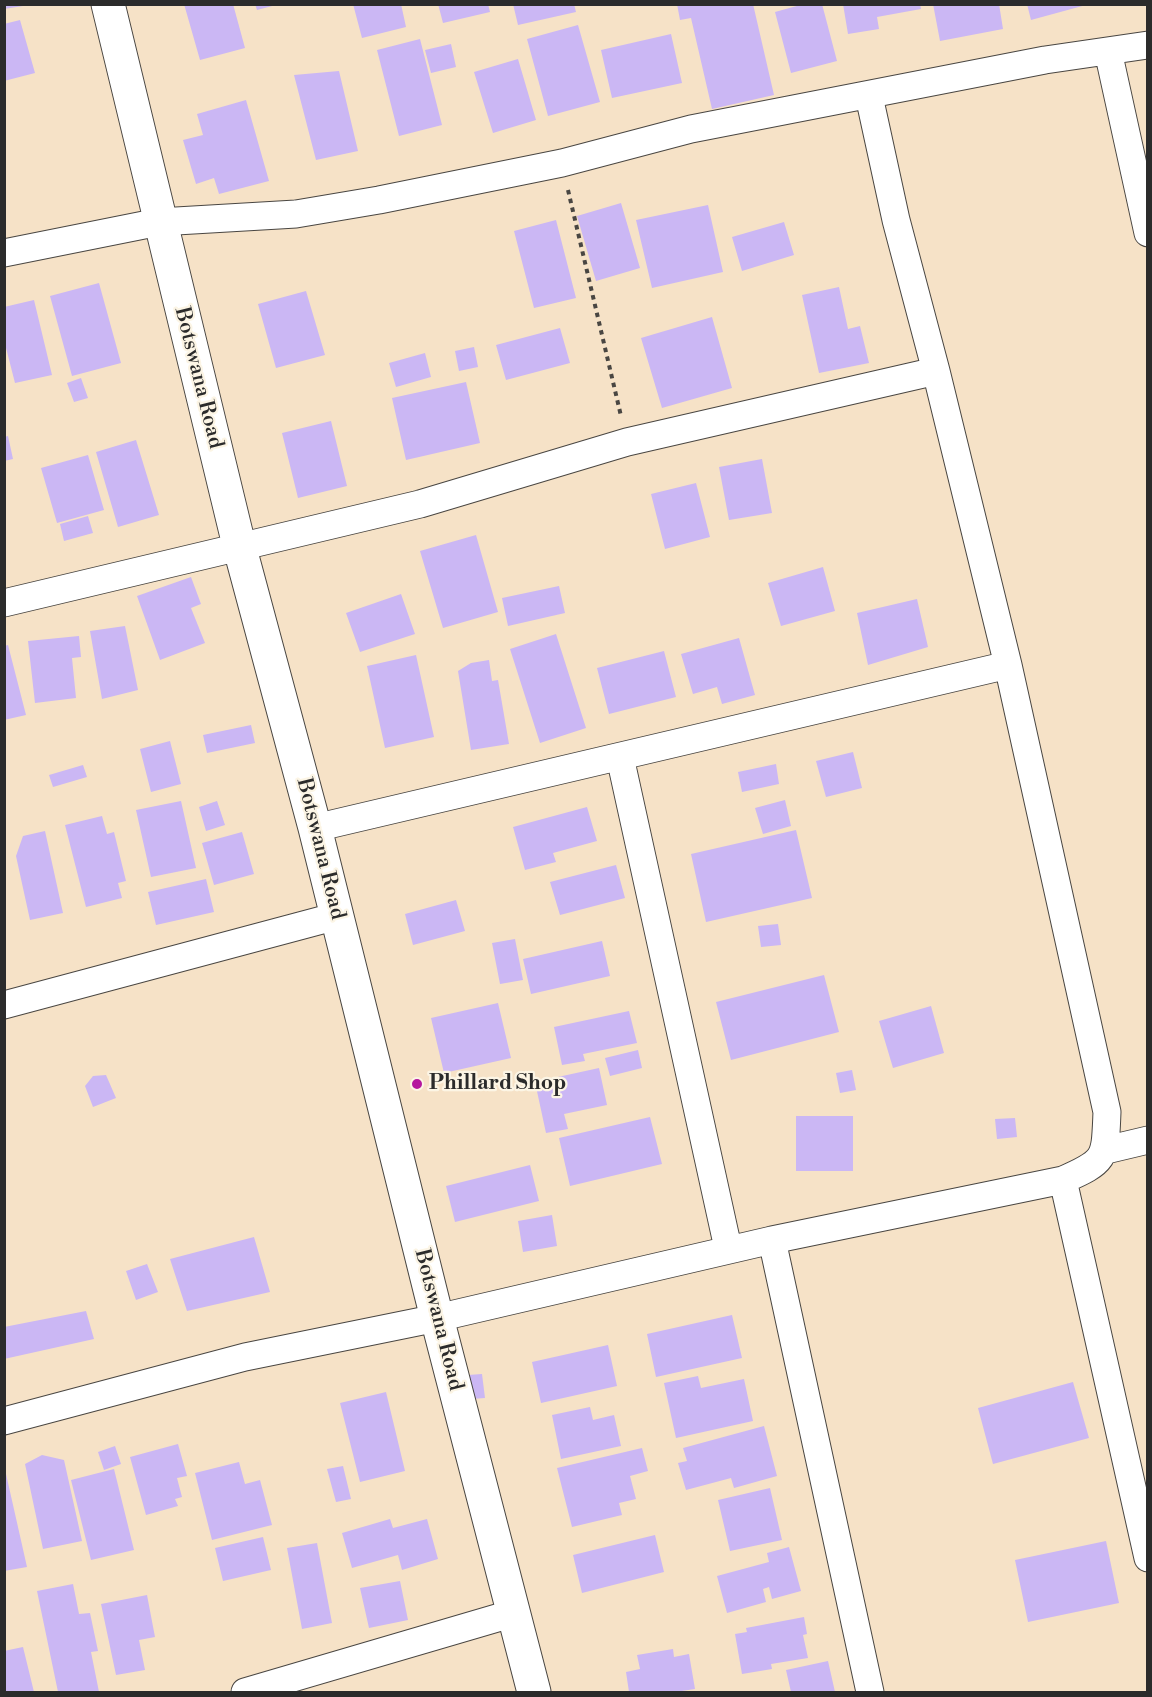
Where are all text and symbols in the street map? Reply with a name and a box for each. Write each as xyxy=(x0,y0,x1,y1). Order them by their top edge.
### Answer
street label: Botswana Road xyxy=(168,305,228,451)
street label: Botswana Road xyxy=(290,776,350,922)
place label: Phillard Shop xyxy=(429,1071,566,1097)
marker: Phillard Shop xyxy=(410,1077,424,1091)
street label: Botswana Road xyxy=(408,1247,468,1393)

